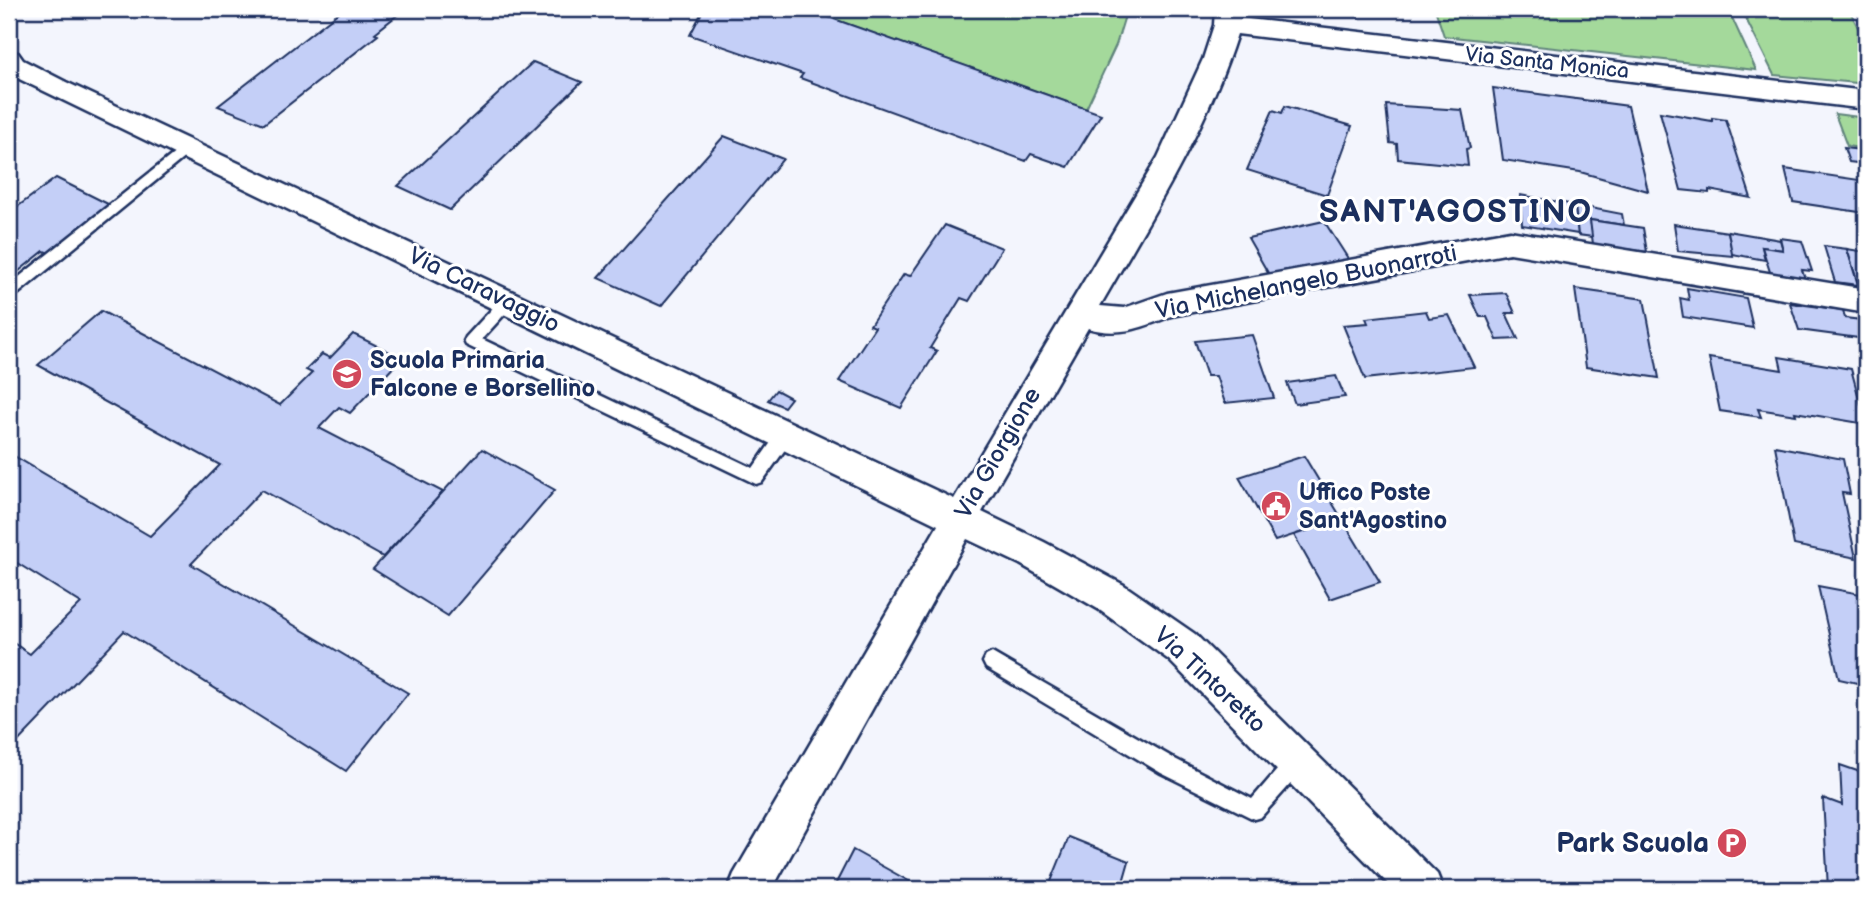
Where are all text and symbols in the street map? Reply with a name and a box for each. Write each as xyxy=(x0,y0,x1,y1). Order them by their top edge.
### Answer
street label: Via Santa Monica xyxy=(1464,42,1630,84)
district label: SANT'AGOSTINO xyxy=(1319,193,1593,232)
street label: Via Michelangelo Buonarroti xyxy=(1153,239,1459,325)
street label: Via Caravaggio xyxy=(404,241,564,339)
place label: Scuola Primaria Falcone e Borsellino xyxy=(370,346,595,403)
school or university icon: Scuola Primaria Falcone e Borsellino xyxy=(330,357,364,391)
street label: Via Giorgione xyxy=(949,382,1047,524)
place label: Uffico Poste Sant'Agostino xyxy=(1299,478,1447,535)
public building icon: Uffico Poste Sant'Agostino xyxy=(1259,489,1293,523)
street label: Via Tintoretto xyxy=(1148,621,1272,739)
parking icon: Park Scuola xyxy=(1715,826,1749,860)
place label: Park Scuola xyxy=(1556,827,1709,860)

